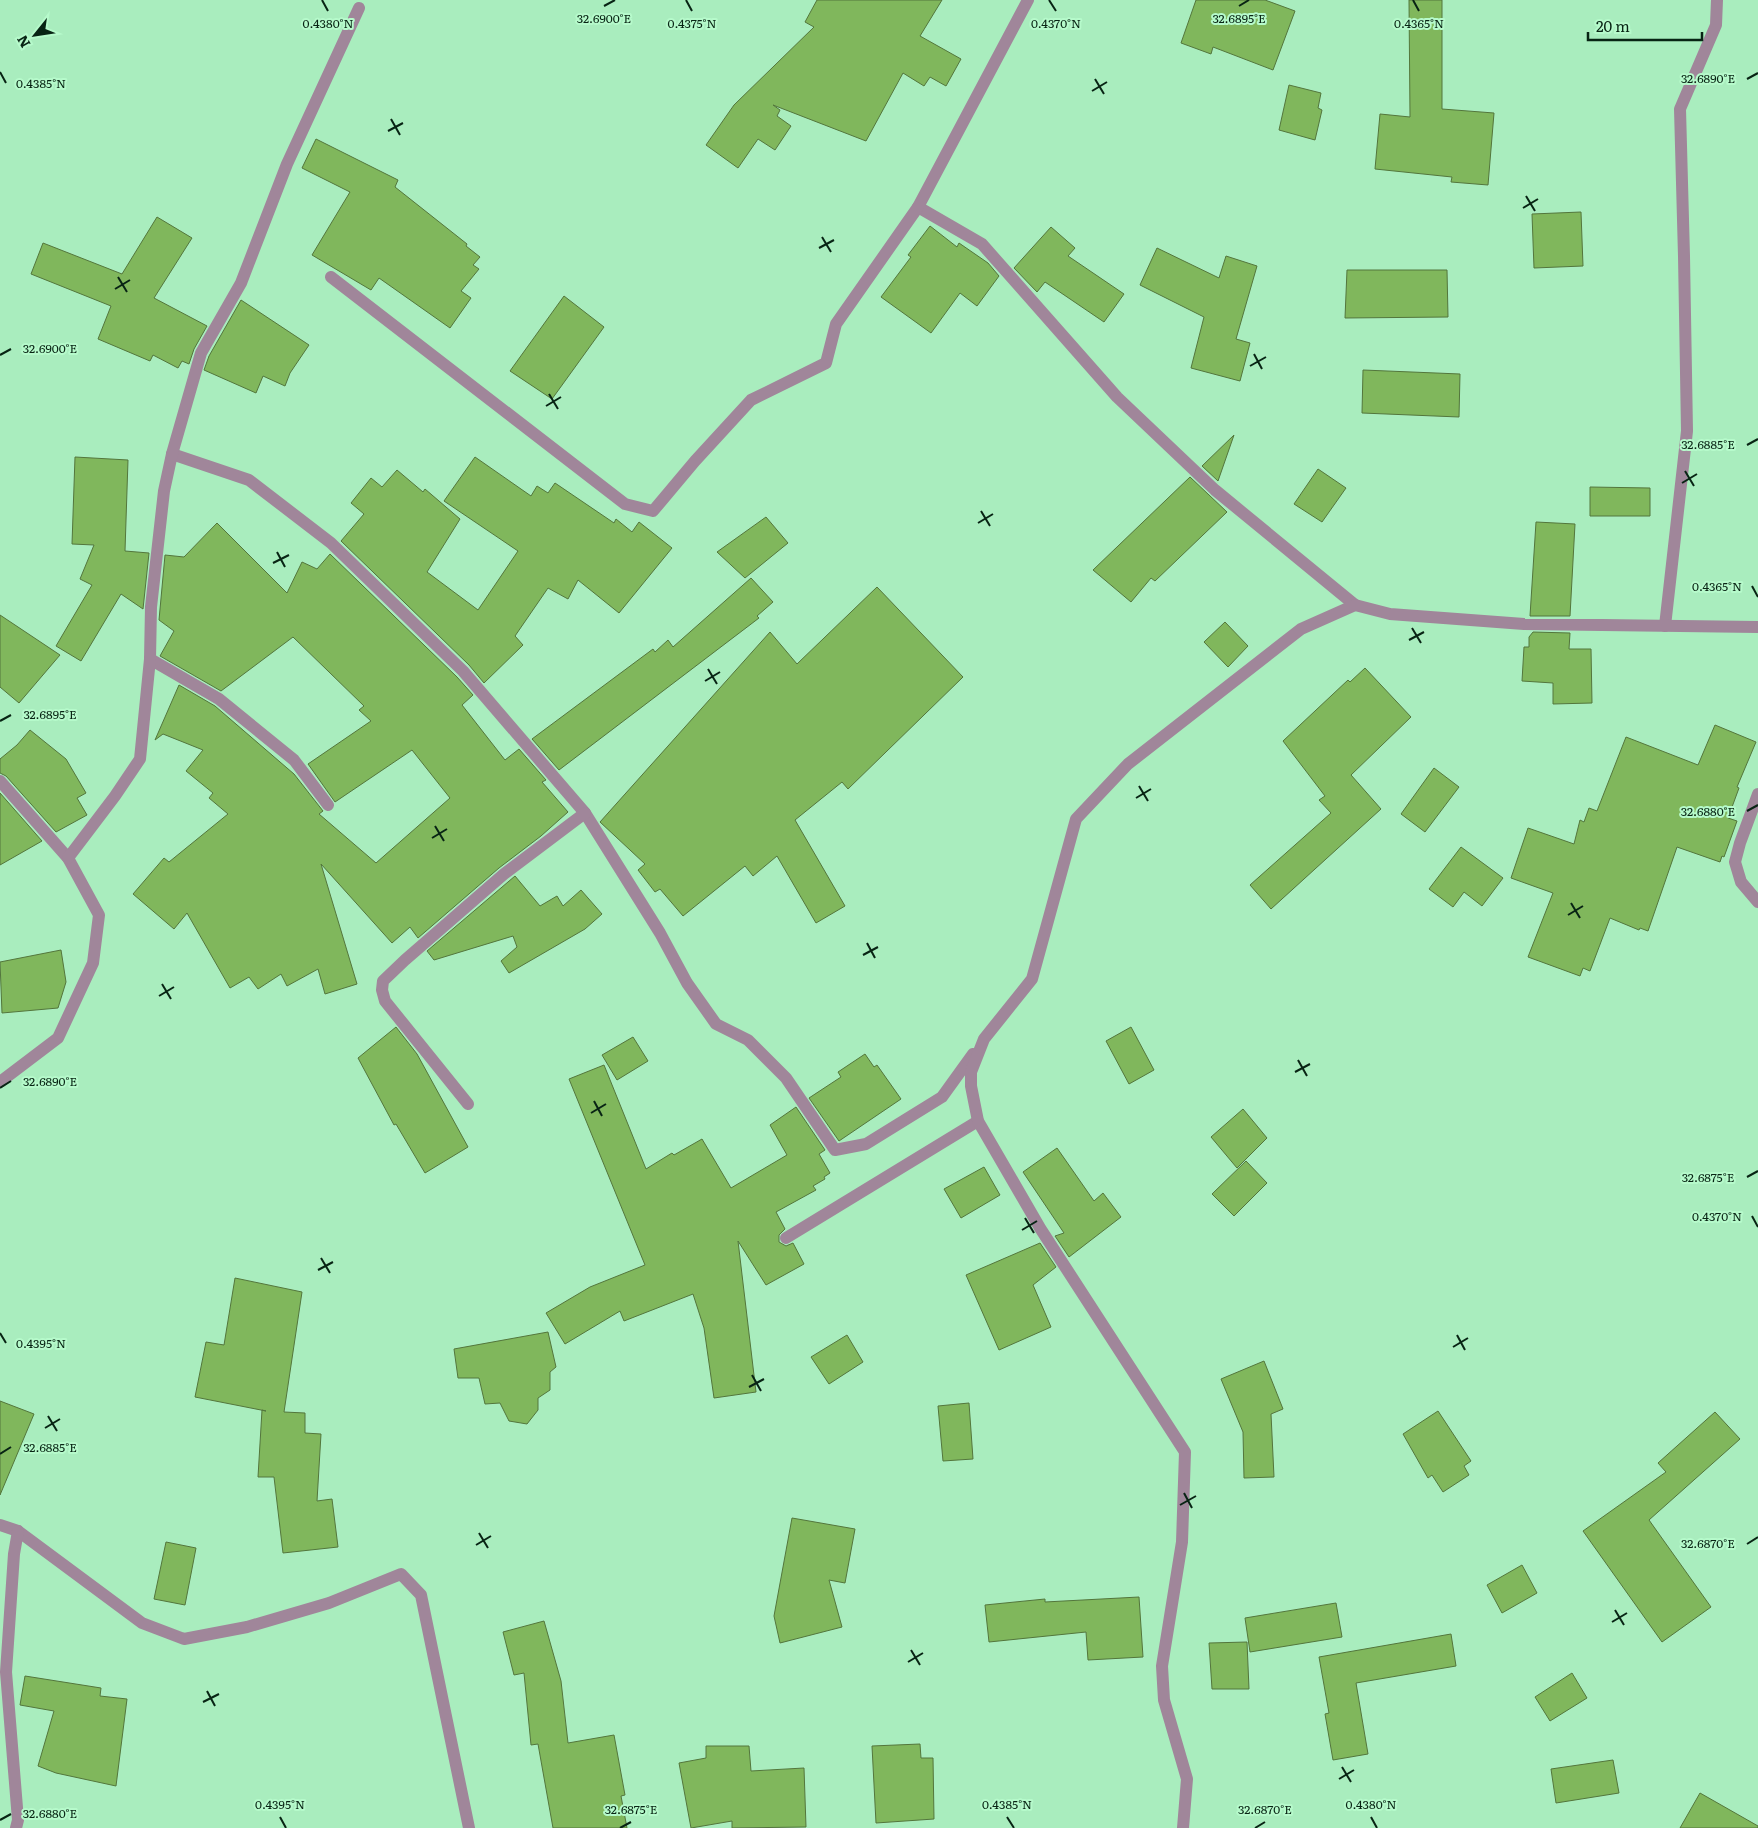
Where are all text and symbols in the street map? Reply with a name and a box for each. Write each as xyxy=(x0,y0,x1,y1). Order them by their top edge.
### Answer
text: 32.6900°E xyxy=(577,9,632,27)
text: 32.6895°E xyxy=(1212,9,1266,27)
north arrow xyxy=(10,10,60,60)
scale bar xyxy=(1588,10,1702,42)
text: 0.4380°N xyxy=(302,14,354,32)
text: 0.4375°N xyxy=(667,14,717,32)
text: 0.4370°N xyxy=(1031,14,1081,32)
text: 0.4365°N xyxy=(1394,14,1444,32)
text: 20 m xyxy=(1596,14,1630,37)
text: N xyxy=(11,32,34,52)
text: 32.6890°E xyxy=(1681,69,1735,87)
text: 0.4385°N xyxy=(16,74,66,92)
text: 32.6900°E xyxy=(23,339,78,357)
text: 32.6885°E xyxy=(1681,435,1735,453)
text: 0.4365°N xyxy=(1692,577,1742,595)
text: 32.6895°E xyxy=(23,705,77,723)
text: 32.6880°E xyxy=(1681,802,1736,820)
text: 32.6890°E xyxy=(23,1072,77,1090)
text: 32.6875°E xyxy=(1682,1168,1735,1186)
text: 0.4370°N xyxy=(1692,1207,1742,1225)
text: 0.4395°N xyxy=(16,1334,66,1352)
text: 32.6885°E xyxy=(23,1438,77,1456)
text: 32.6870°E xyxy=(1681,1534,1735,1552)
text: 0.4395°N xyxy=(255,1795,305,1813)
text: 0.4385°N xyxy=(982,1795,1032,1813)
text: 0.4380°N xyxy=(1345,1795,1397,1813)
text: 32.6875°E xyxy=(605,1800,658,1818)
text: 32.6870°E xyxy=(1238,1800,1292,1818)
text: 32.6880°E xyxy=(23,1804,78,1822)

